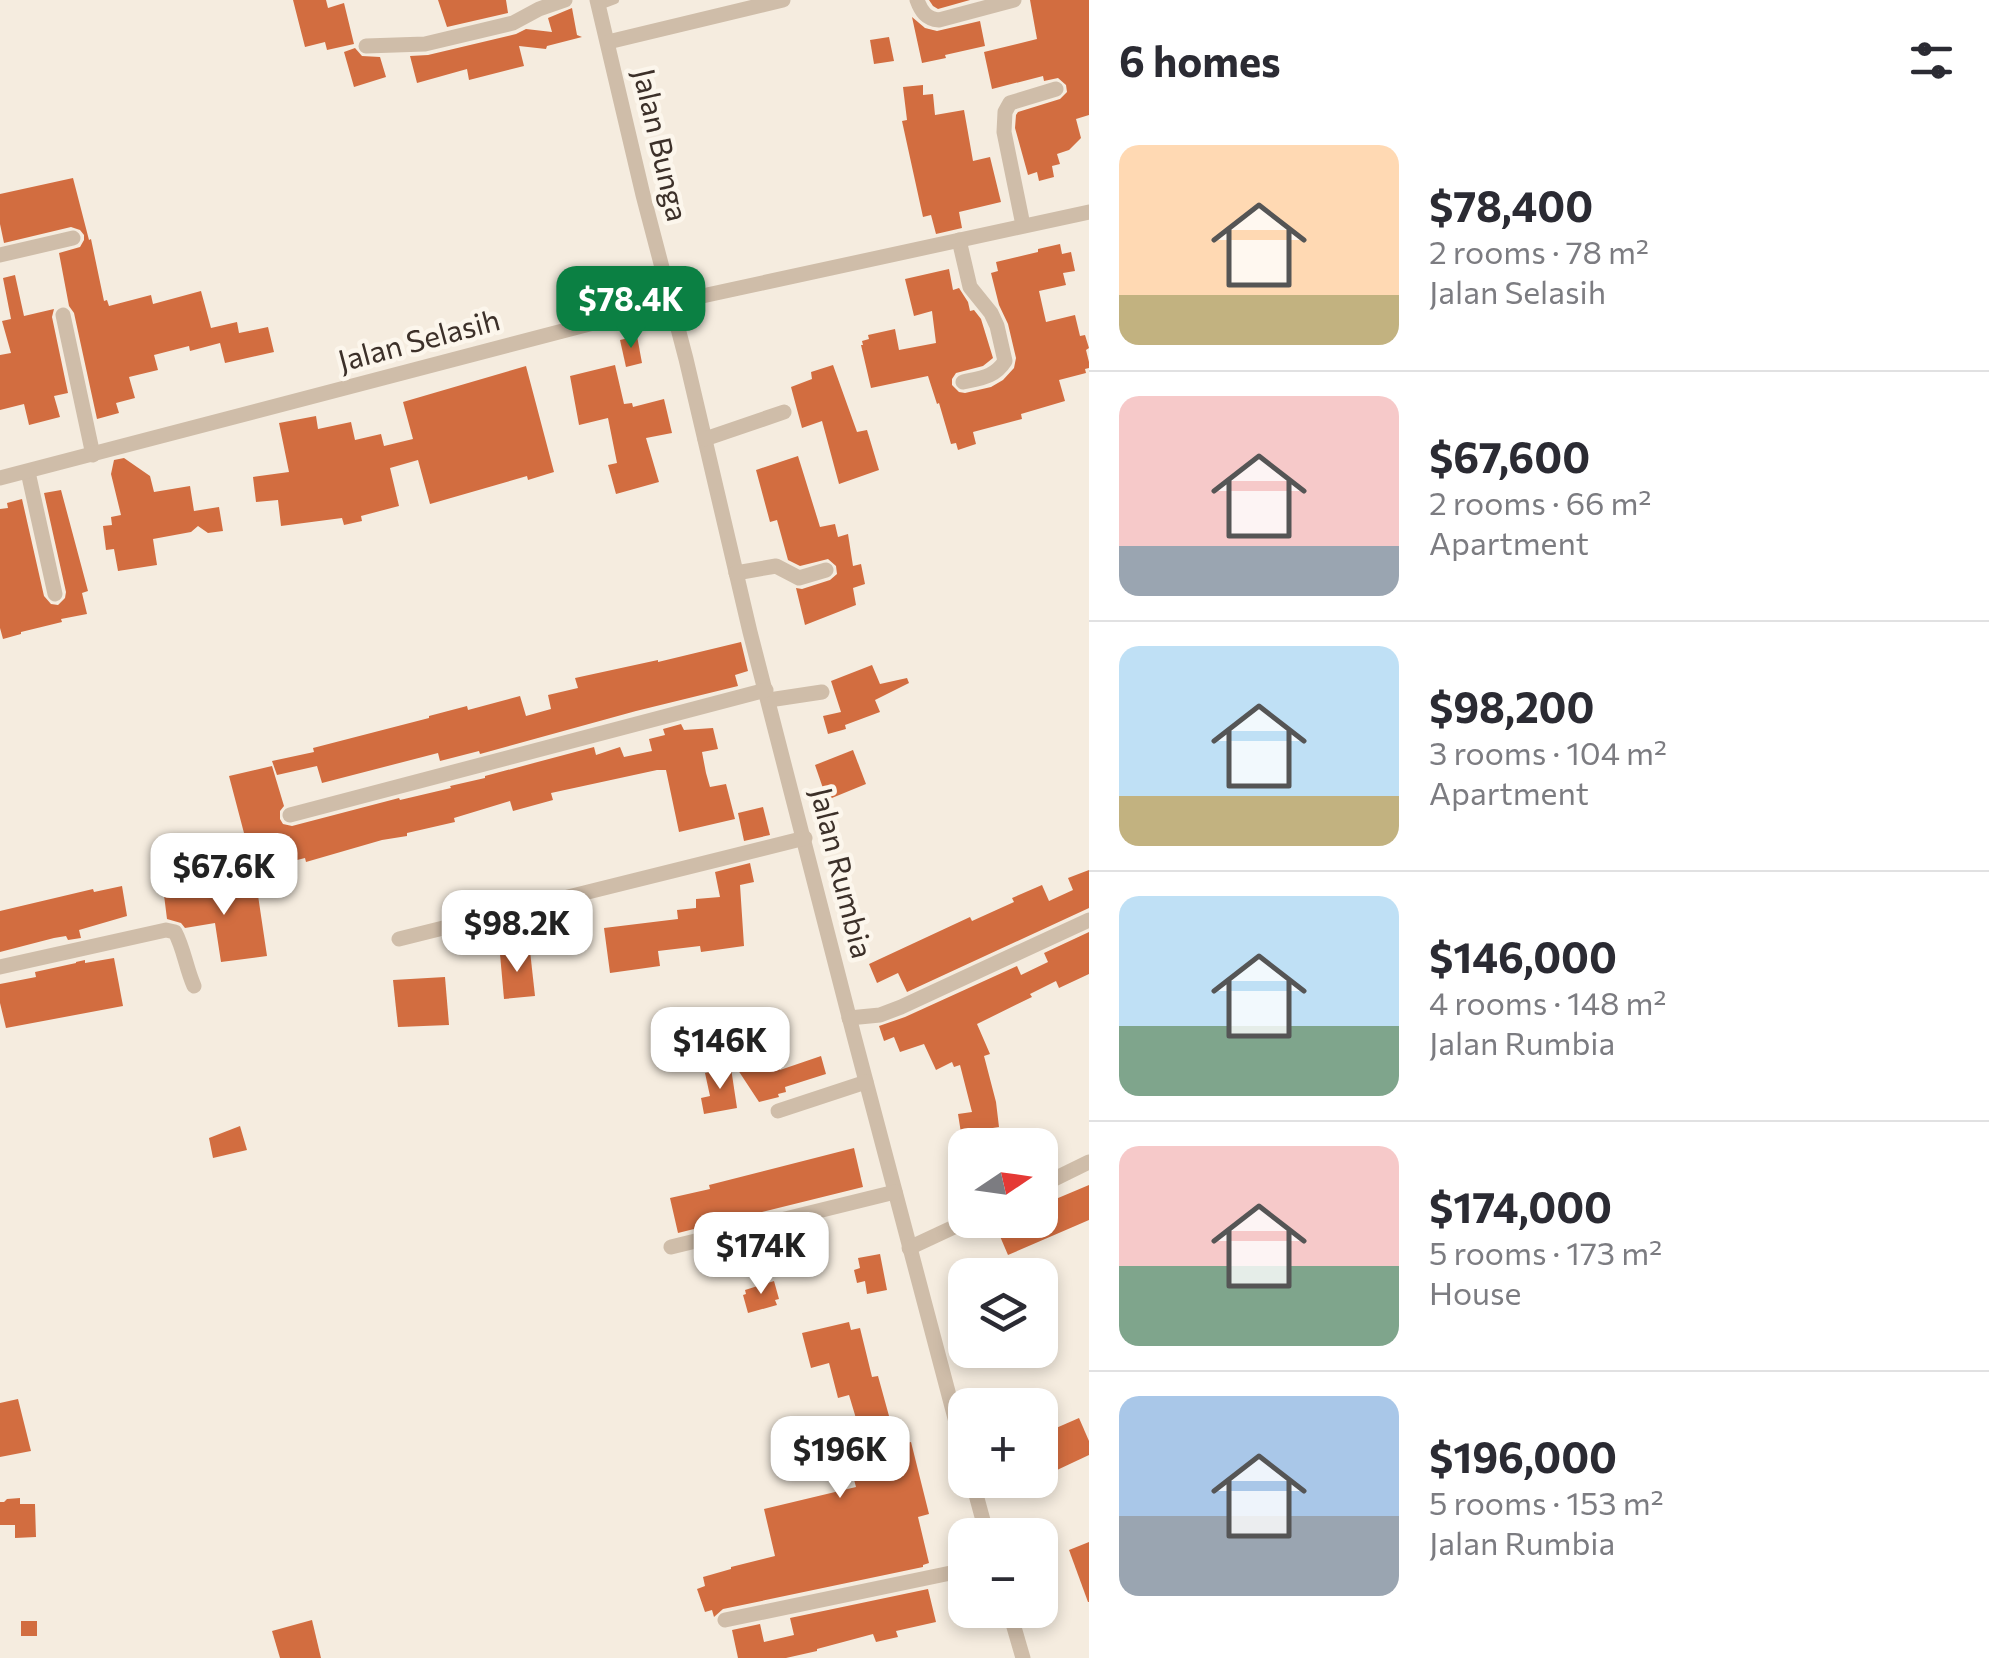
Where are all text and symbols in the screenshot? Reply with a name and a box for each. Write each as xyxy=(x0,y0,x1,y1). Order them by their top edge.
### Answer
icon: filters xyxy=(1904,33,1959,88)
text: 6 homes xyxy=(1119,34,1281,86)
street label: Jalan Bunga xyxy=(627,64,698,224)
text: $78,400 xyxy=(1429,179,1593,231)
icon: home xyxy=(1199,185,1319,305)
text: 2 rooms · 78 m² xyxy=(1429,231,1649,271)
pin: $78.4K xyxy=(550,266,712,351)
text: Jalan Selasih xyxy=(1429,271,1606,311)
text: $78.4K xyxy=(578,278,684,318)
street label: Jalan Selasih xyxy=(333,299,503,378)
text: $67,600 xyxy=(1429,430,1590,482)
icon: home xyxy=(1199,436,1319,556)
text: 2 rooms · 66 m² xyxy=(1429,482,1651,522)
text: Apartment xyxy=(1429,522,1589,562)
text: $98,200 xyxy=(1429,680,1594,732)
icon: home xyxy=(1199,686,1319,806)
text: 3 rooms · 104 m² xyxy=(1429,732,1667,772)
text: Apartment xyxy=(1429,772,1589,812)
street label: Jalan Rumbia xyxy=(804,783,883,962)
pin: $67.6K xyxy=(143,833,305,918)
text: $67.6K xyxy=(172,845,276,885)
pin: $98.2K xyxy=(436,890,598,975)
text: $98.2K xyxy=(464,902,570,942)
text: $146,000 xyxy=(1429,930,1617,982)
icon: home xyxy=(1199,936,1319,1056)
text: 4 rooms · 148 m² xyxy=(1429,982,1666,1022)
pin: $146K xyxy=(650,1007,790,1092)
text: $146K xyxy=(673,1019,767,1059)
text: Jalan Rumbia xyxy=(1429,1022,1615,1062)
north arrow xyxy=(948,1128,1058,1238)
map controls xyxy=(948,1128,1058,1628)
text: $174,000 xyxy=(1429,1180,1612,1232)
icon: home xyxy=(1199,1186,1319,1306)
pin: $174K xyxy=(691,1212,831,1297)
text: $174K xyxy=(716,1224,806,1264)
text: 5 rooms · 173 m² xyxy=(1429,1232,1662,1272)
button: layers xyxy=(948,1258,1058,1368)
text: House xyxy=(1429,1272,1521,1312)
button: + xyxy=(948,1388,1058,1498)
pin: $196K xyxy=(770,1416,910,1501)
text: $196K xyxy=(793,1428,887,1468)
text: $196,000 xyxy=(1429,1430,1617,1482)
icon: home xyxy=(1199,1436,1319,1556)
text: 5 rooms · 153 m² xyxy=(1429,1482,1664,1522)
button: − xyxy=(948,1518,1058,1628)
text: Jalan Rumbia xyxy=(1429,1522,1615,1562)

